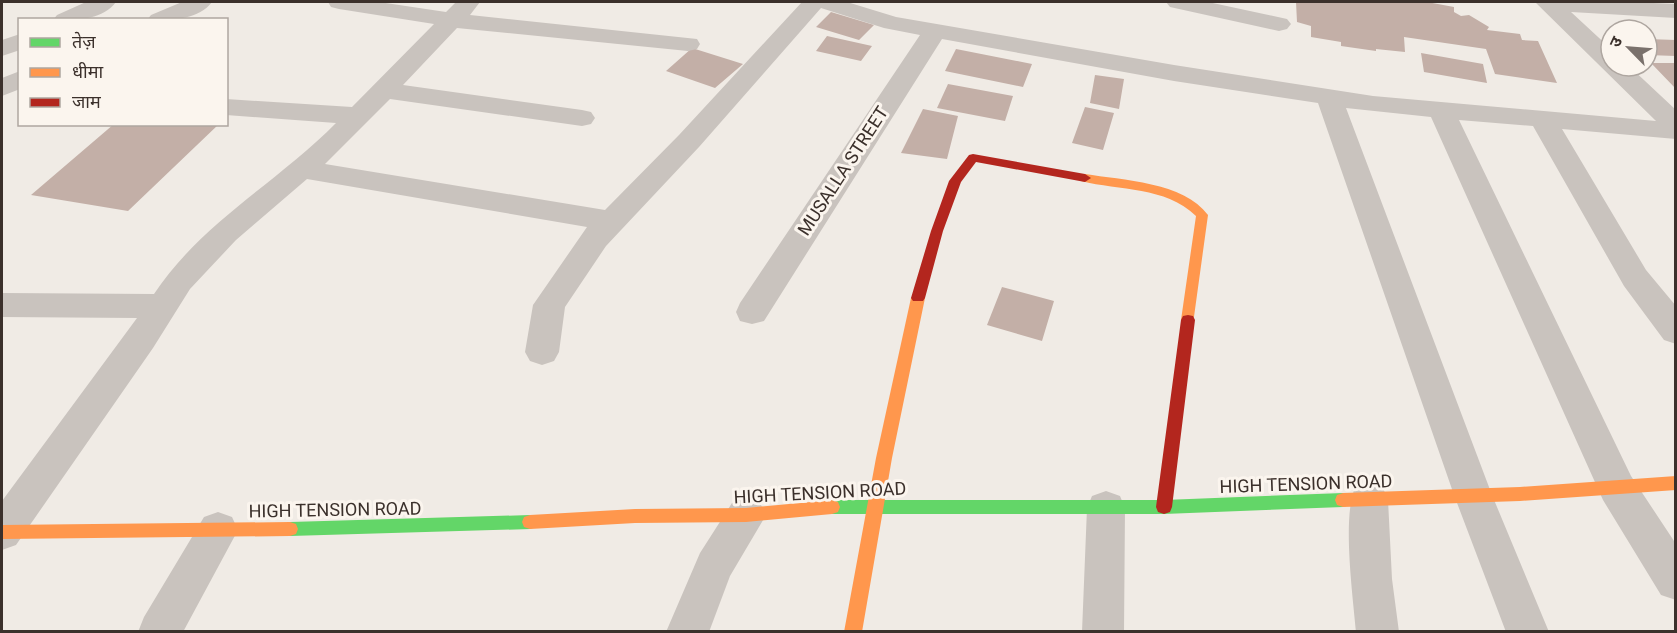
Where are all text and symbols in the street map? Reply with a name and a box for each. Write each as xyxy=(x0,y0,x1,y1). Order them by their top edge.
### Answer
legend xyxy=(18,18,228,126)
north arrow xyxy=(1599,18,1659,78)
text: तेज़ xyxy=(72,31,96,52)
text: उ xyxy=(1605,33,1627,50)
text: धीमा xyxy=(72,61,103,82)
text: जाम xyxy=(72,91,102,112)
street label: MUSALLA STREET xyxy=(793,102,892,239)
street label: HIGH TENSION ROAD xyxy=(1219,470,1393,497)
street label: HIGH TENSION ROAD xyxy=(733,477,907,508)
street label: HIGH TENSION ROAD xyxy=(248,497,422,522)

